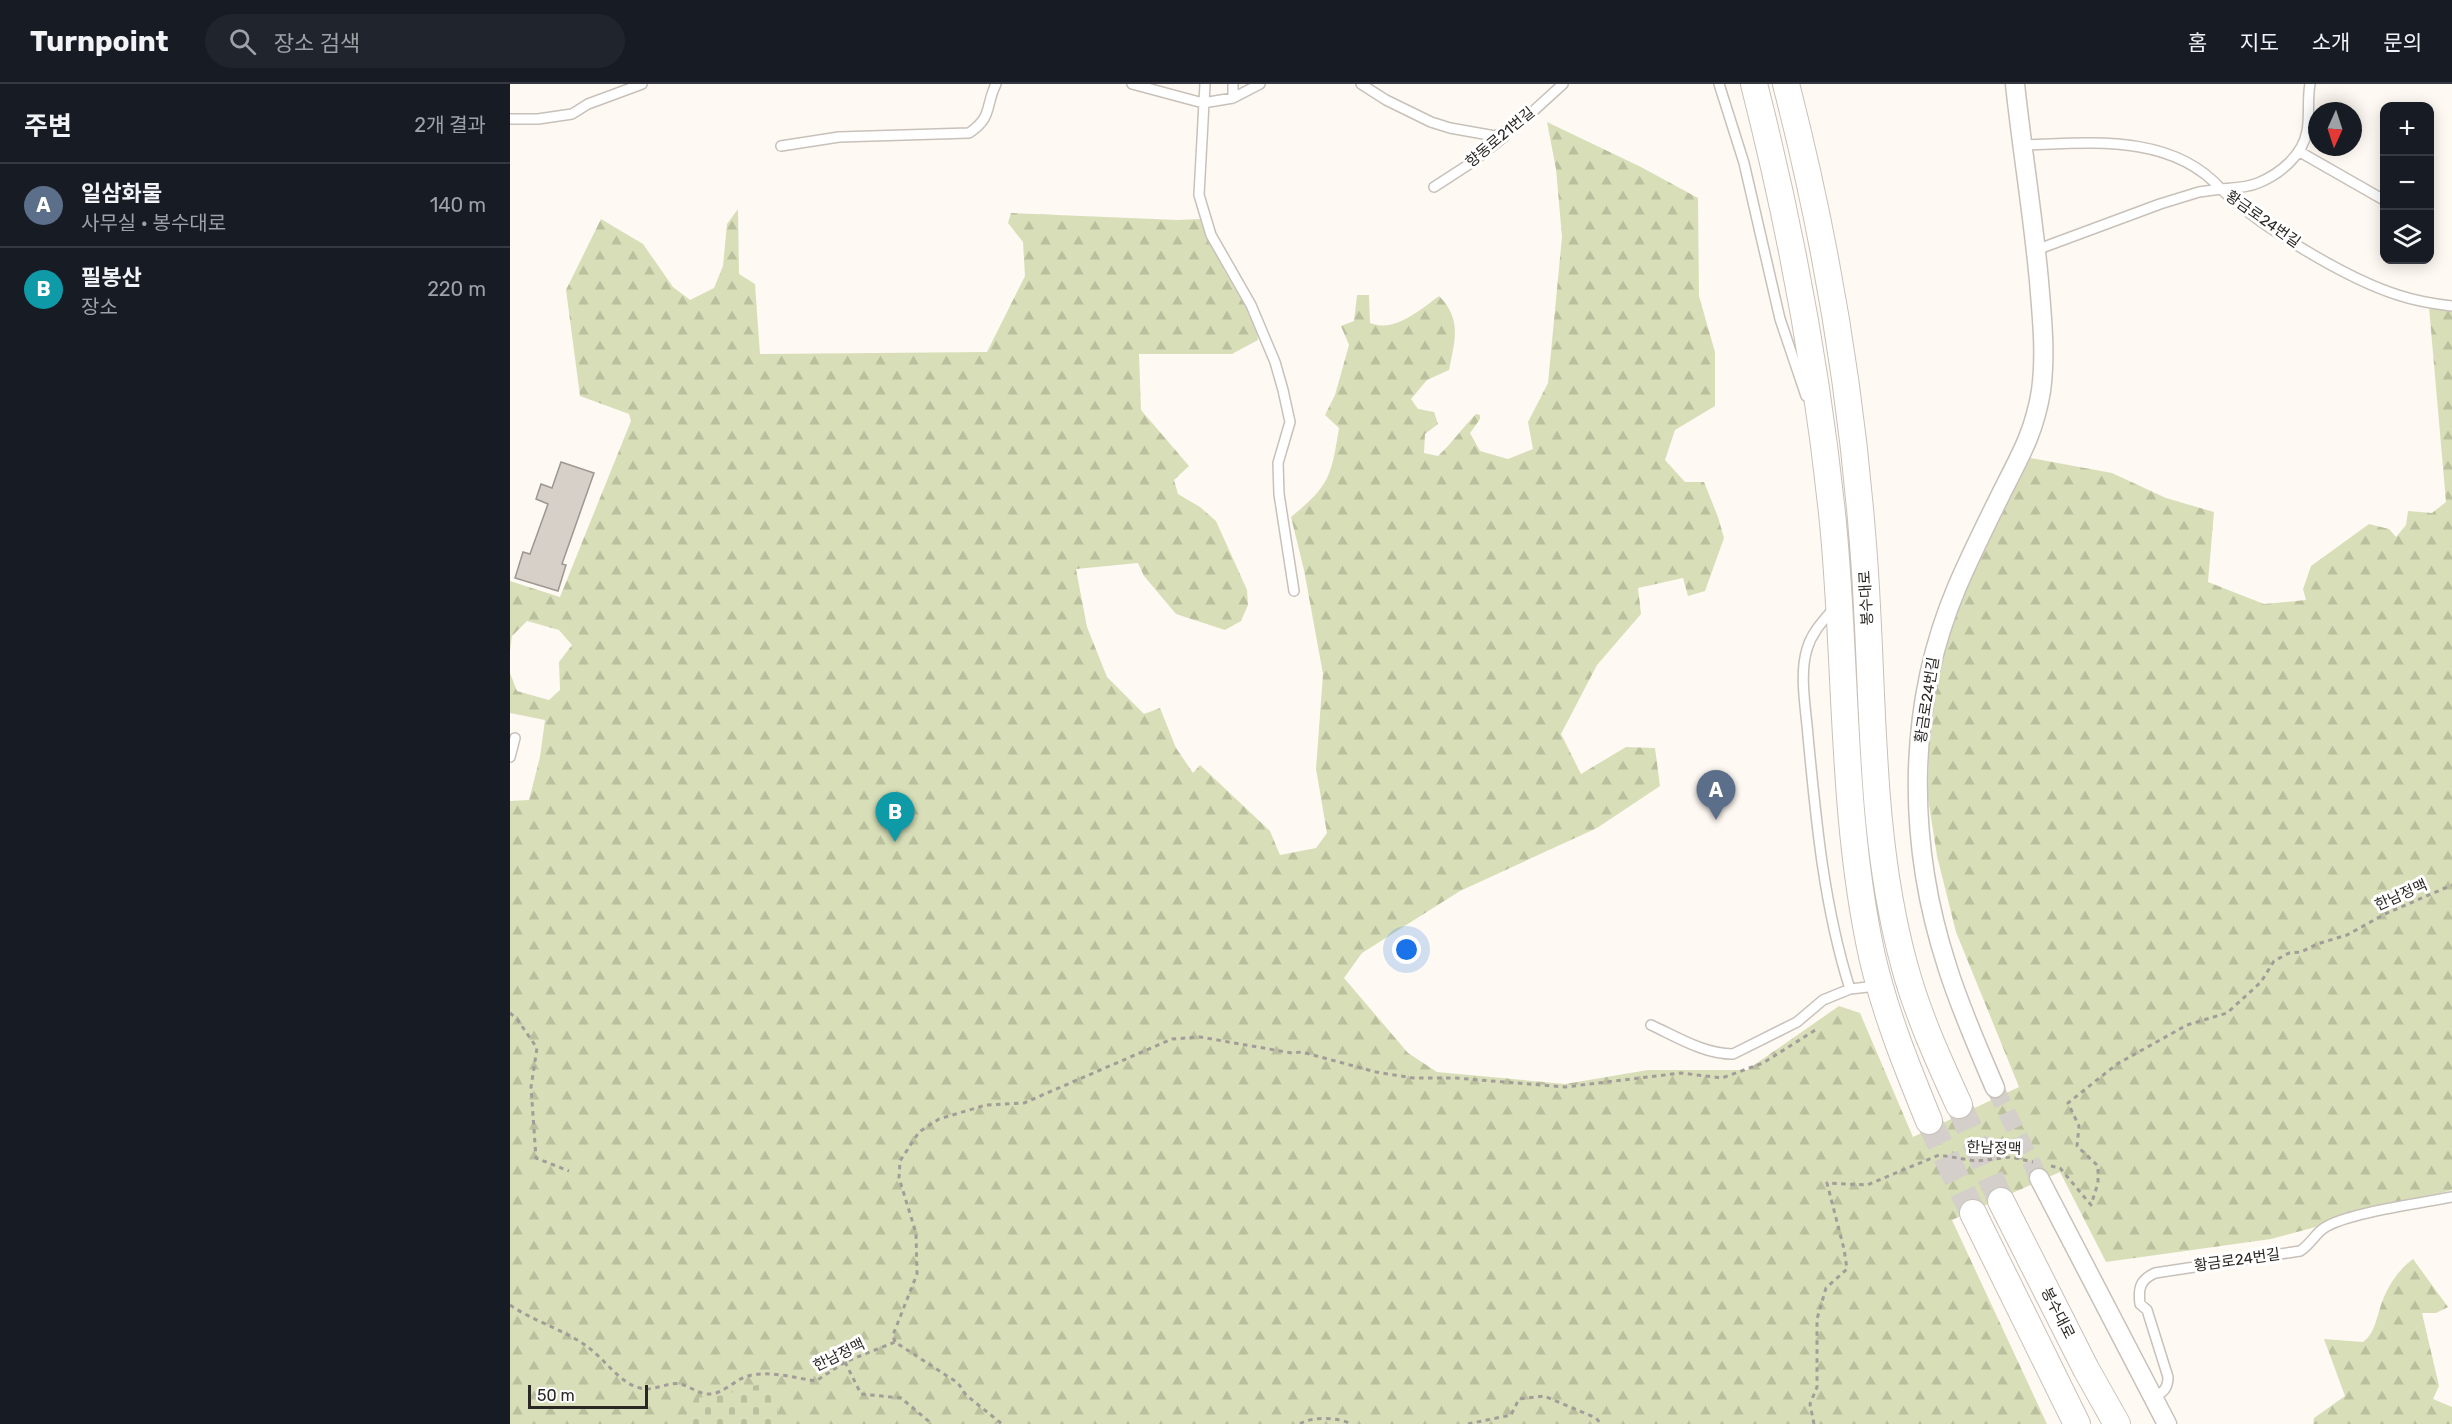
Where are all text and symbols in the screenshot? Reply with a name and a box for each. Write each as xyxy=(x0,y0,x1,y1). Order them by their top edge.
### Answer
search box xyxy=(205,14,625,68)
text: Turnpoint xyxy=(30,25,169,58)
icon: search xyxy=(226,25,259,58)
text: 장소 검색 xyxy=(274,30,360,57)
text: 홈 xyxy=(2188,30,2207,55)
text: 지도 xyxy=(2240,30,2279,55)
text: 소개 xyxy=(2312,30,2350,55)
text: 문의 xyxy=(2383,30,2422,55)
north arrow xyxy=(2308,102,2362,156)
map controls xyxy=(2380,102,2434,264)
button: + xyxy=(2380,102,2434,156)
street label: 향동로21번길 xyxy=(1462,103,1538,171)
text: 주변 xyxy=(24,111,72,142)
text: 2개 결과 xyxy=(414,113,486,137)
button: − xyxy=(2380,156,2434,210)
text: 일삼화물 xyxy=(81,180,162,207)
street label: 황금로24번길 xyxy=(2222,187,2304,251)
text: A xyxy=(36,193,51,217)
text: 140 m xyxy=(430,193,486,217)
button: layers xyxy=(2380,210,2434,264)
text: 사무실 · 봉수대로 xyxy=(81,211,226,235)
text: 필봉산 xyxy=(81,264,142,291)
text: B xyxy=(36,277,51,301)
text: 220 m xyxy=(427,277,486,301)
text: 장소 xyxy=(81,295,118,319)
street label: 봉수대로 xyxy=(1856,570,1876,626)
street label: 황금로24번길 xyxy=(1911,656,1943,744)
pin: A xyxy=(1696,770,1736,820)
pin: B xyxy=(876,792,914,842)
street label: 한남정맥 xyxy=(2372,876,2430,914)
your location xyxy=(1392,935,1421,964)
street label: 한남정맥 xyxy=(1966,1138,2022,1158)
street label: 황금로24번길 xyxy=(2193,1245,2281,1275)
street label: 봉수대로 xyxy=(2037,1284,2079,1342)
street label: 한남정맥 xyxy=(810,1335,868,1375)
scale bar xyxy=(528,1382,648,1410)
text: 50 m xyxy=(537,1386,575,1405)

